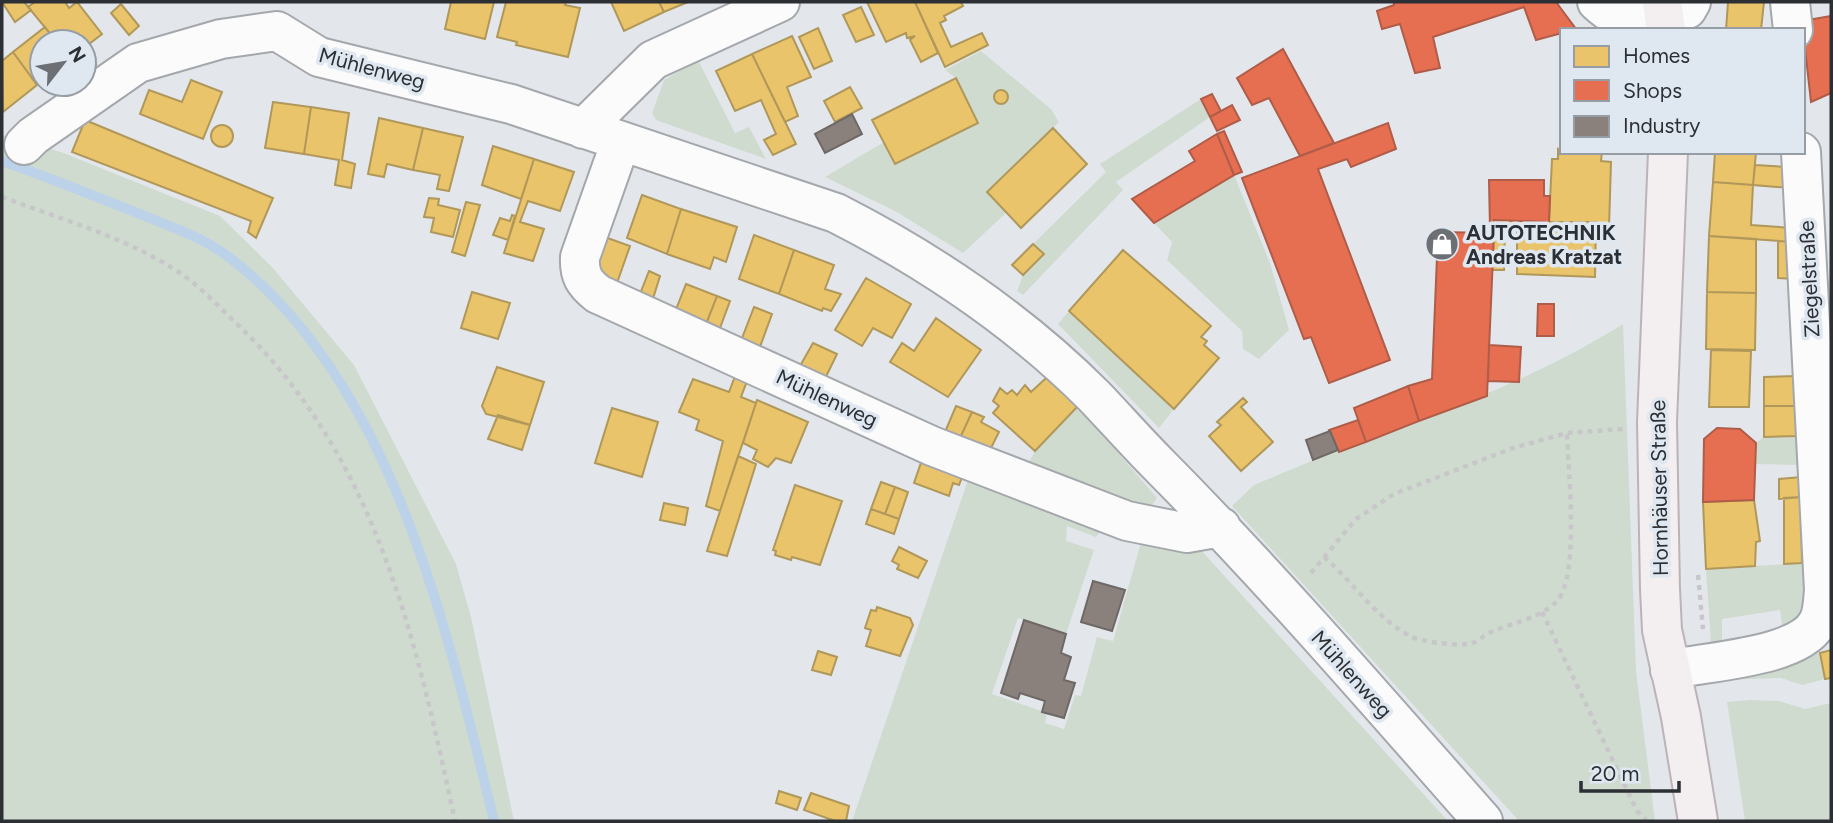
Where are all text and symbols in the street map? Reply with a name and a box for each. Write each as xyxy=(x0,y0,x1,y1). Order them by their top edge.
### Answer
north arrow xyxy=(28,28,98,98)
legend xyxy=(1560,28,1805,154)
text: N xyxy=(64,42,91,67)
street label: Mühlenweg xyxy=(316,42,428,94)
text: Homes xyxy=(1623,43,1690,68)
text: Shops xyxy=(1623,78,1682,103)
text: Industry xyxy=(1623,113,1700,138)
place label: AUTOTECHNIK Andreas Kratzat xyxy=(1466,220,1622,269)
street label: Ziegelstraße xyxy=(1793,220,1825,338)
shop icon: AUTOTECHNIK Andreas Kratzat xyxy=(1423,225,1461,263)
street label: Mühlenweg xyxy=(772,364,882,432)
street label: Hornhäuser Straße xyxy=(1645,400,1673,576)
street label: Mühlenweg xyxy=(1306,625,1398,723)
scale bar xyxy=(1581,750,1679,794)
text: 20 m xyxy=(1591,761,1639,786)

